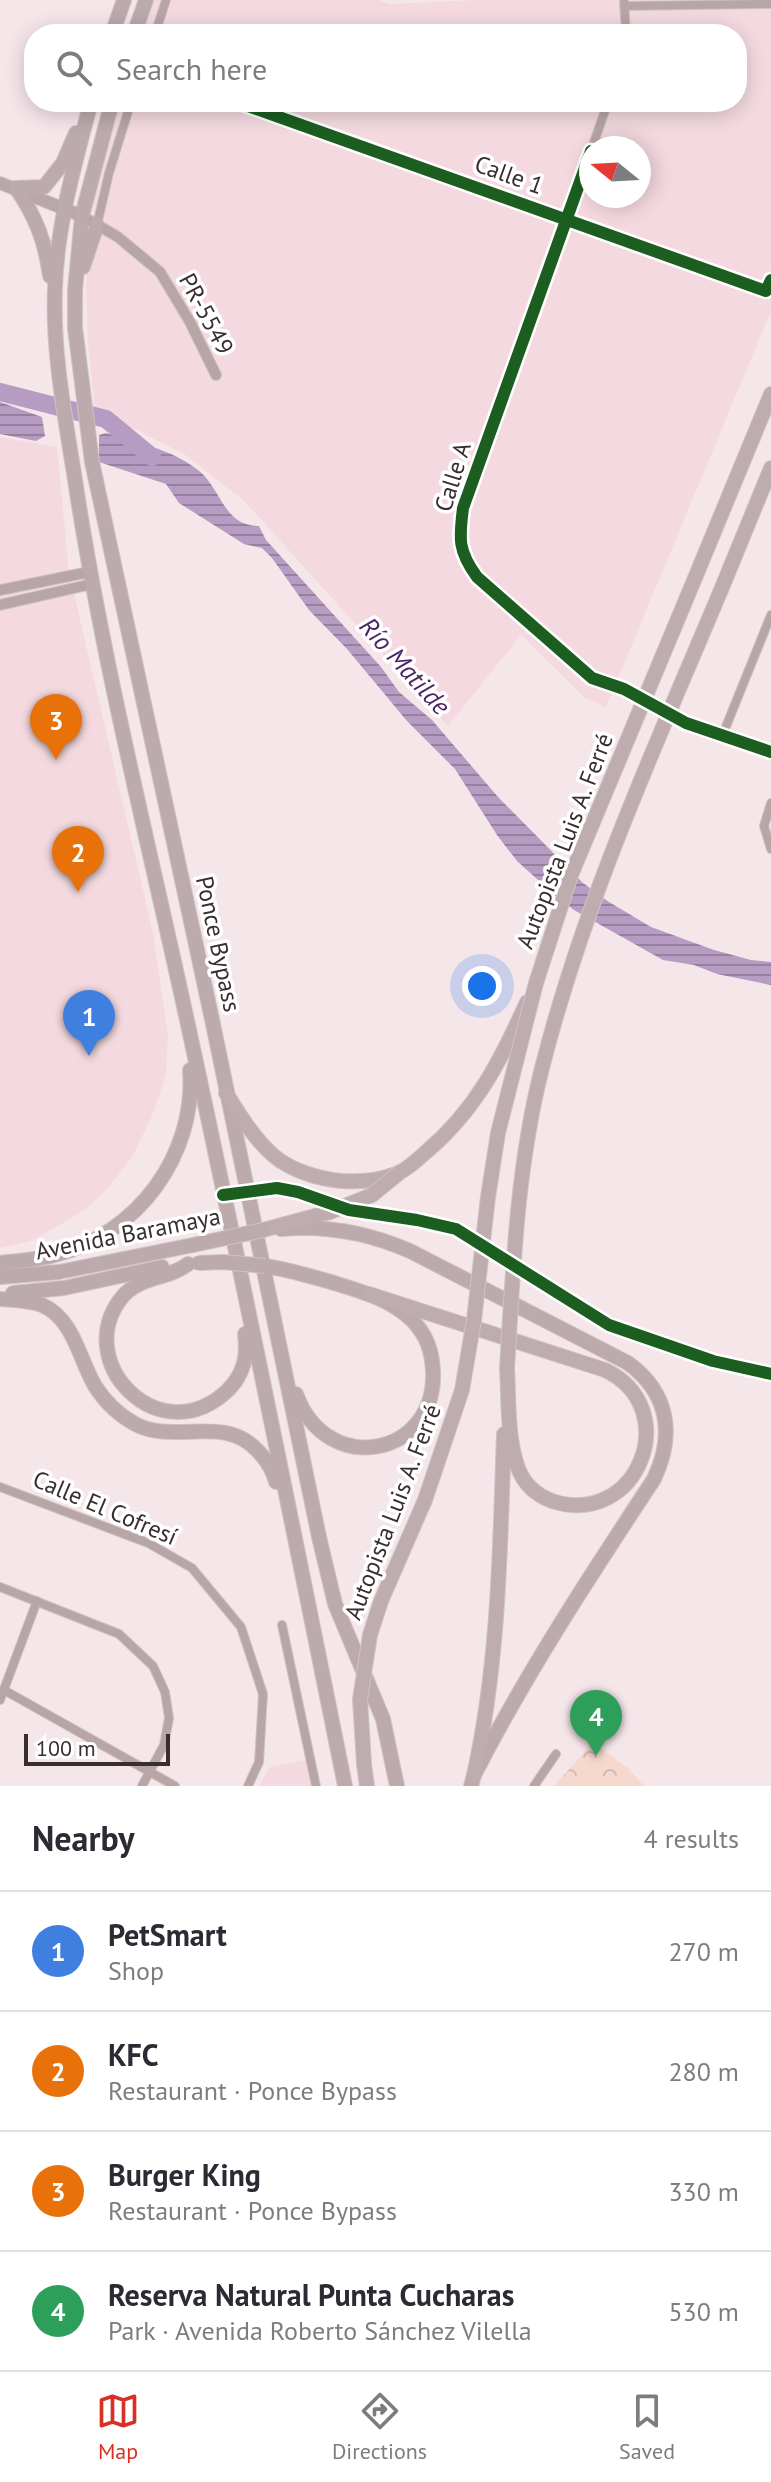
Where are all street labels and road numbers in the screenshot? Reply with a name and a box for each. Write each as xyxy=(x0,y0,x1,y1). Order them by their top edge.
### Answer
street label: Calle 1 xyxy=(471,148,548,201)
street label: PR-5549 xyxy=(172,268,241,360)
street label: Calle A xyxy=(427,438,478,515)
street label: Autopista Luis A. Ferré xyxy=(509,729,620,953)
street label: Ponce Bypass xyxy=(189,873,248,1014)
street label: Avenida Baramaya xyxy=(33,1200,223,1267)
street label: Autopista Luis A. Ferré xyxy=(337,1400,448,1624)
street label: Calle El Cofresí xyxy=(28,1463,182,1552)

